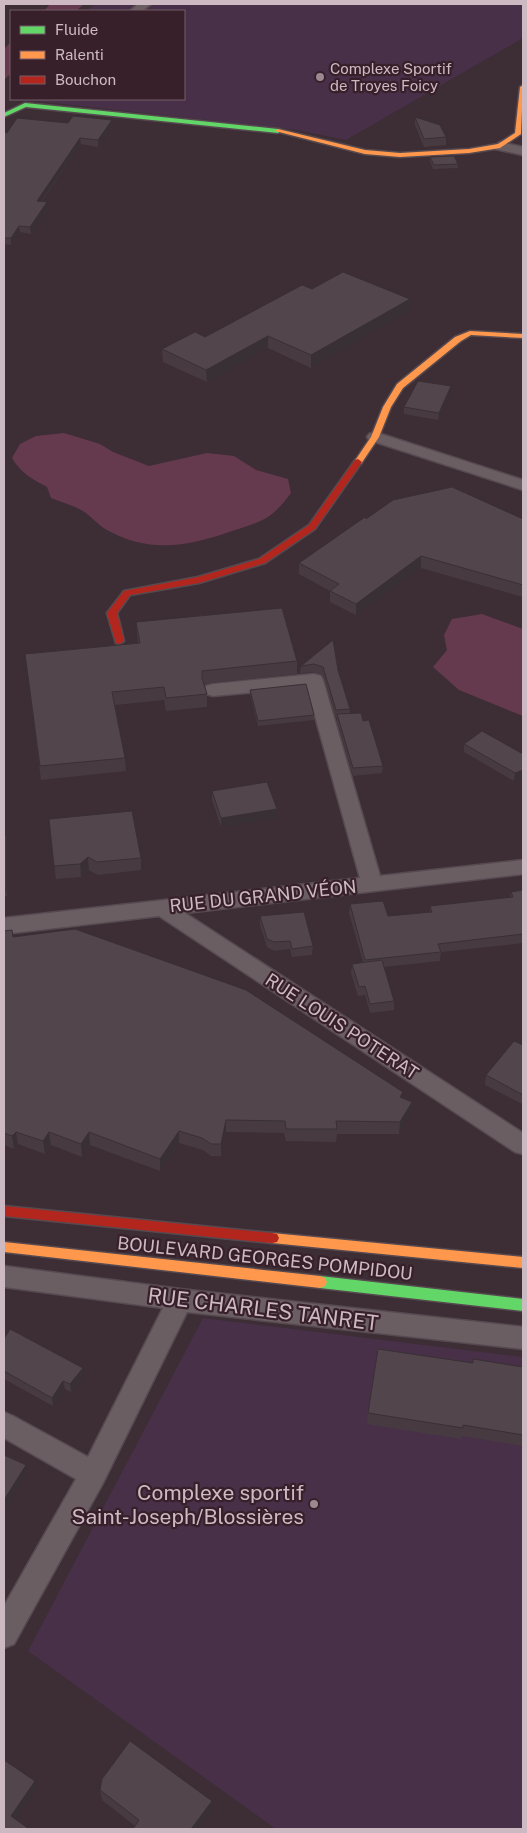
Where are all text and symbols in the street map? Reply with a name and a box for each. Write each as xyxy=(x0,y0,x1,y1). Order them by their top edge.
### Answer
legend xyxy=(10,10,185,100)
text: Fluide xyxy=(55,21,98,38)
text: Ralenti xyxy=(55,46,104,63)
place label: Complexe Sportif de Troyes Foicy xyxy=(330,60,452,94)
text: Bouchon xyxy=(55,71,116,88)
marker: Complexe Sportif de Troyes Foicy xyxy=(314,71,326,83)
street label: RUE DU GRAND VÉON xyxy=(168,875,357,916)
street label: RUE LOUIS POTERAT xyxy=(262,969,423,1083)
street label: BOULEVARD GEORGES POMPIDOU xyxy=(116,1232,414,1284)
street label: RUE CHARLES TANRET xyxy=(146,1282,380,1336)
place label: Complexe sportif Saint-Joseph/Blossières xyxy=(71,1480,304,1529)
marker: Complexe sportif Saint-Joseph/Blossières xyxy=(308,1498,320,1510)

